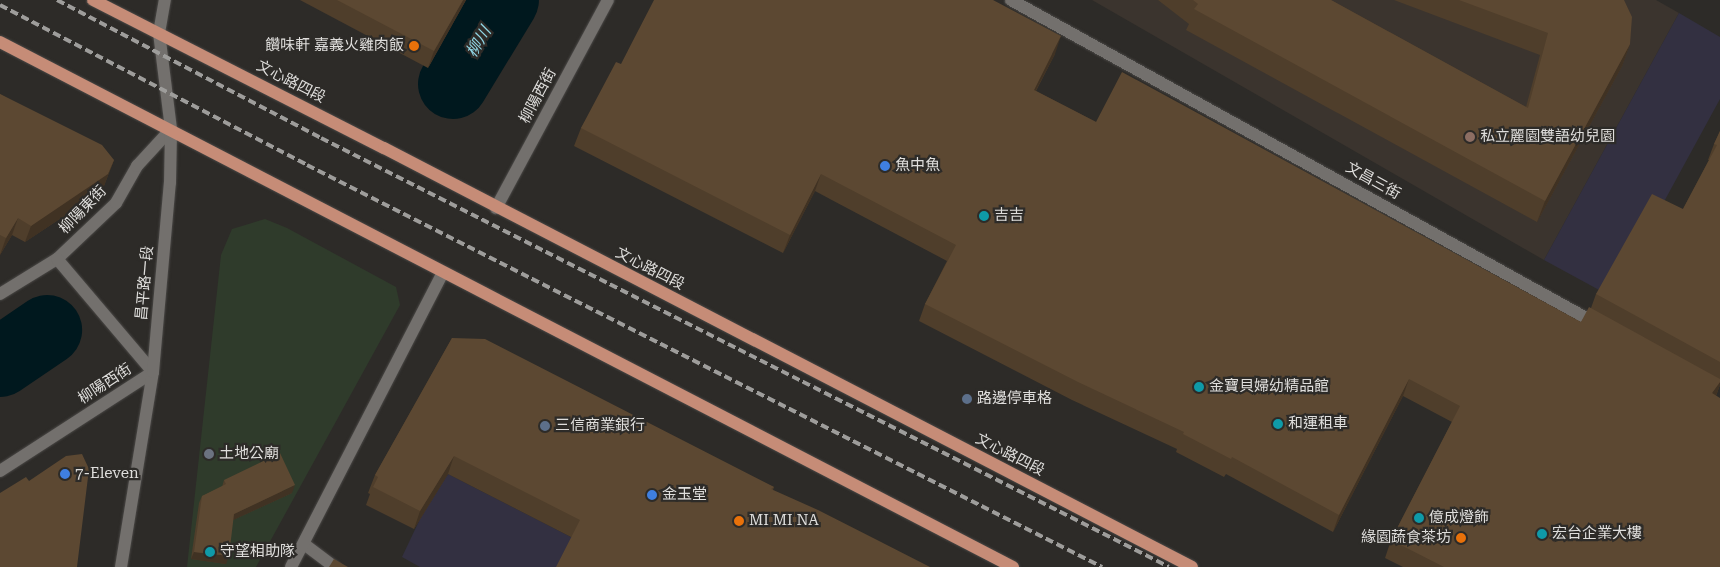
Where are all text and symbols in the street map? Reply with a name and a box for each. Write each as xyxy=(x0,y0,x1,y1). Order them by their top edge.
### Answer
water label: 柳川 xyxy=(463,23,495,61)
place label: 饡味軒 嘉義火雞肉飯 xyxy=(265,37,404,55)
marker: 饡味軒 嘉義火雞肉飯 xyxy=(408,40,420,52)
street label: 文心路四段 xyxy=(254,57,328,107)
street label: 柳陽西街 xyxy=(516,65,560,127)
place label: 私立麗園雙語幼兒園 xyxy=(1480,128,1615,146)
marker: 私立麗園雙語幼兒園 xyxy=(1464,131,1476,143)
place label: 魚中魚 xyxy=(895,157,940,175)
street label: 文昌三街 xyxy=(1342,159,1404,203)
marker: 魚中魚 xyxy=(879,160,891,172)
street label: 柳陽東街 xyxy=(56,182,110,238)
place label: 吉吉 xyxy=(994,207,1024,225)
marker: 吉吉 xyxy=(978,210,990,222)
street label: 文心路四段 xyxy=(613,244,687,294)
street label: 昌平路一段 xyxy=(133,245,157,321)
street label: 柳陽西街 xyxy=(75,360,135,408)
place label: 金寶貝婦幼精品館 xyxy=(1209,378,1329,396)
marker: 金寶貝婦幼精品館 xyxy=(1193,381,1205,393)
place label: 路邊停車格 xyxy=(977,390,1052,408)
marker: 路邊停車格 xyxy=(961,393,973,405)
place label: 和運租車 xyxy=(1288,415,1348,433)
place label: 三信商業銀行 xyxy=(555,417,645,435)
marker: 和運租車 xyxy=(1272,418,1284,430)
marker: 三信商業銀行 xyxy=(539,420,551,432)
street label: 文心路四段 xyxy=(973,430,1047,480)
place label: 土地公廟 xyxy=(219,445,279,463)
marker: 土地公廟 xyxy=(203,448,215,460)
place label: 7-Eleven xyxy=(75,465,139,483)
marker: 7-Eleven xyxy=(59,468,71,480)
place label: 金玉堂 xyxy=(662,486,707,504)
marker: 金玉堂 xyxy=(646,489,658,501)
place label: 億成燈飾 xyxy=(1429,509,1489,527)
place label: MI MI NA xyxy=(749,512,819,530)
marker: 億成燈飾 xyxy=(1413,512,1425,524)
marker: MI MI NA xyxy=(733,515,745,527)
place label: 宏台企業大樓 xyxy=(1552,525,1642,543)
marker: 宏台企業大樓 xyxy=(1536,528,1548,540)
place label: 緣園蔬食茶坊 xyxy=(1361,529,1451,547)
marker: 緣園蔬食茶坊 xyxy=(1455,532,1467,544)
place label: 守望相助隊 xyxy=(220,543,295,561)
marker: 守望相助隊 xyxy=(204,546,216,558)

